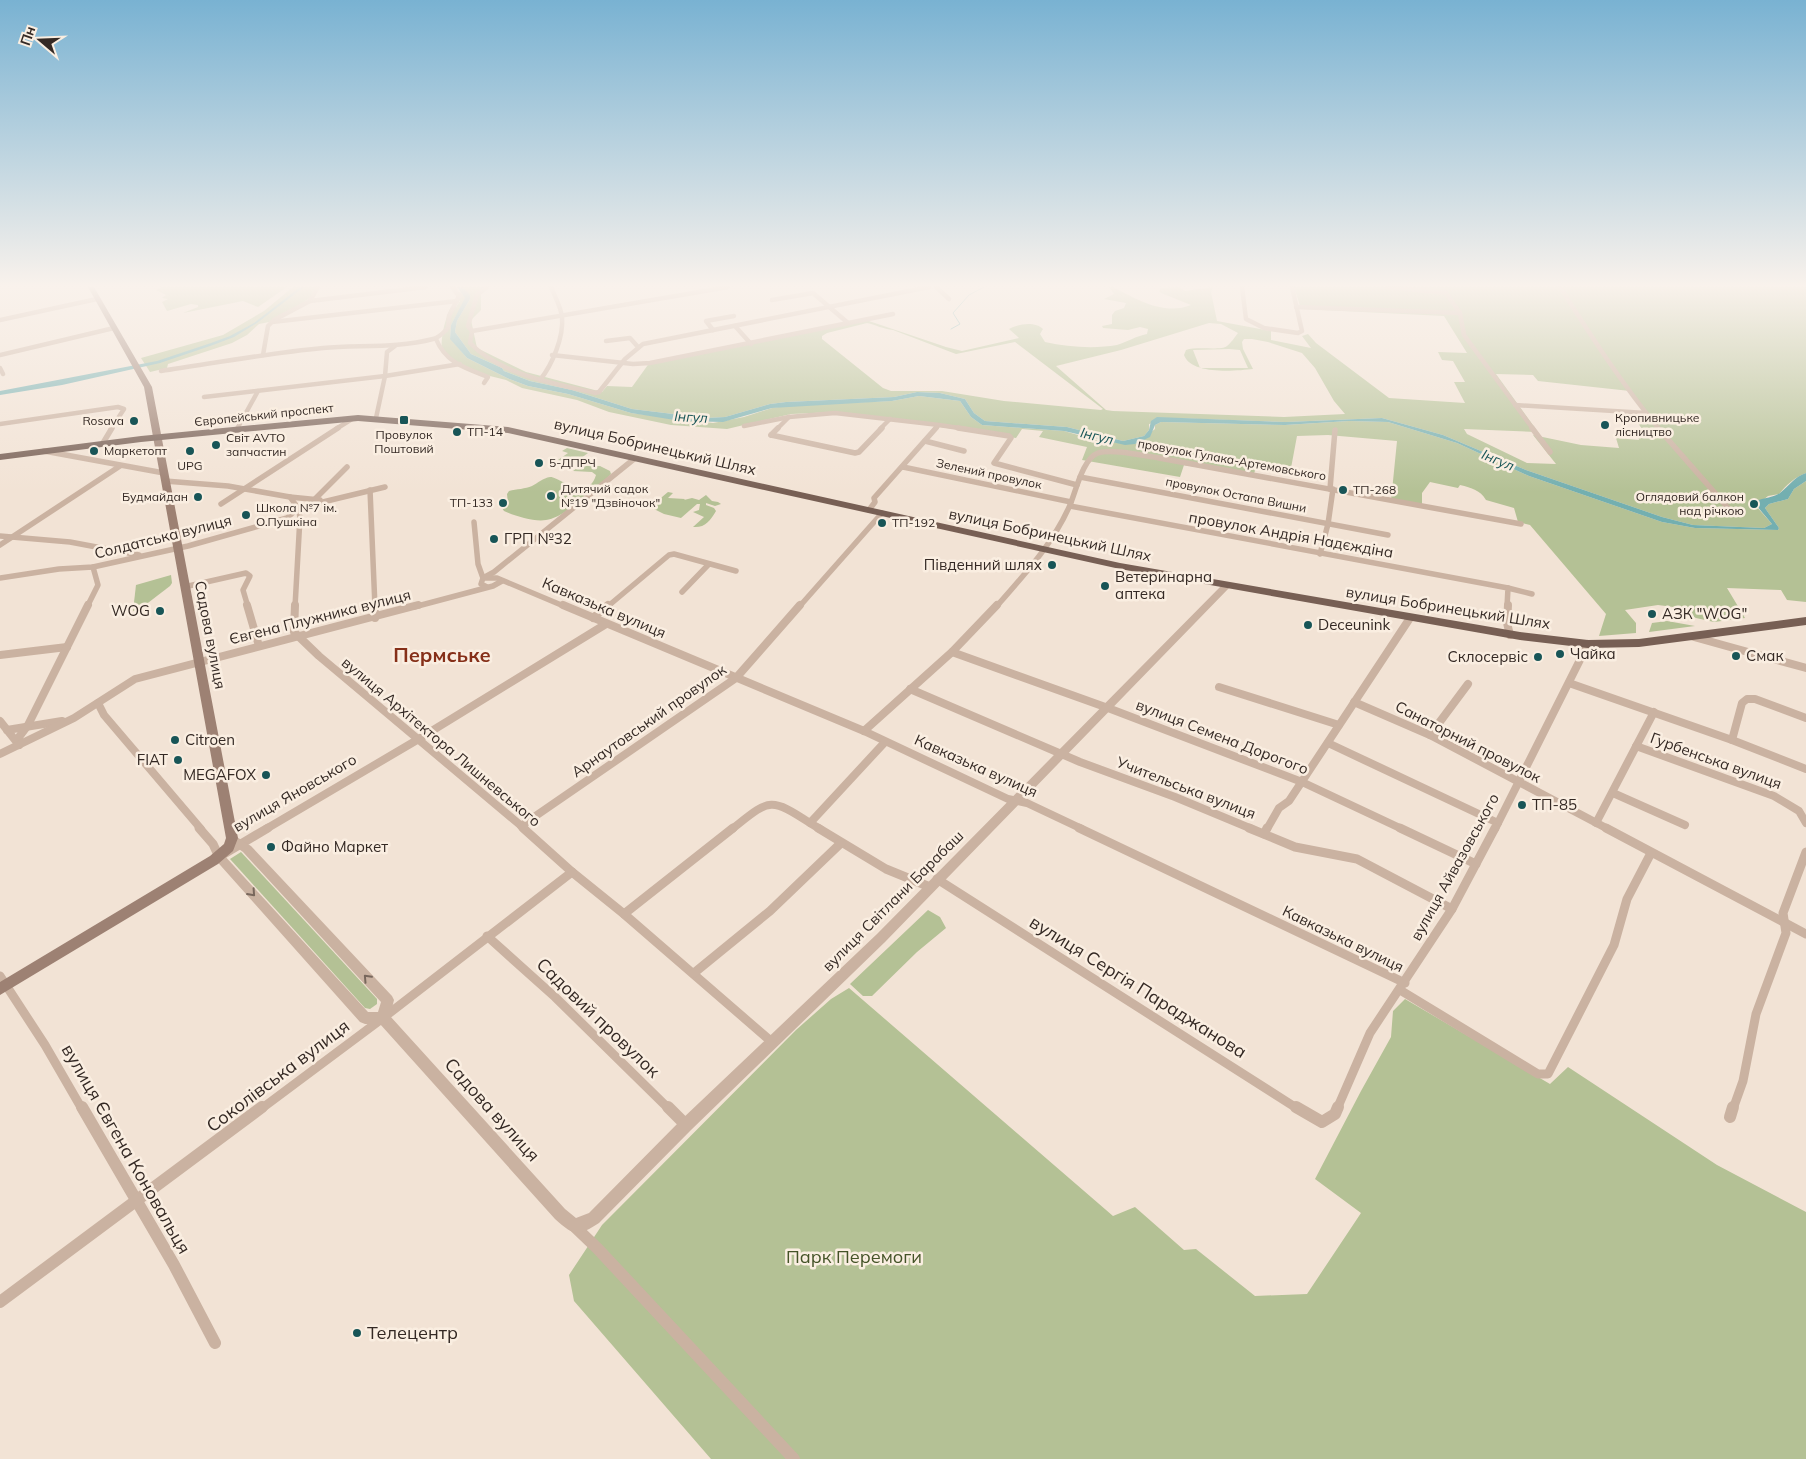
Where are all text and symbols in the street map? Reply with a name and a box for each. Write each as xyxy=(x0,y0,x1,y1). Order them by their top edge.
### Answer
north arrow xyxy=(15,15,65,65)
text: Пн xyxy=(16,24,39,48)
street label: Європейський проспект xyxy=(194,400,335,429)
water label: Інгул xyxy=(674,407,708,427)
place label: Кропивницьке лісництво xyxy=(1615,410,1700,439)
place label: Rosava xyxy=(82,413,124,428)
marker: Провулок Поштовий xyxy=(398,414,410,426)
street label: вулиця Бобринецький Шлях xyxy=(552,414,758,479)
marker: Rosava xyxy=(128,415,140,427)
marker: Кропивницьке лісництво xyxy=(1599,419,1611,431)
water label: Інгул xyxy=(1079,423,1115,449)
place label: ТП-14 xyxy=(467,424,503,439)
marker: ТП-14 xyxy=(451,426,463,438)
place label: Провулок Поштовий xyxy=(374,427,434,456)
place label: Світ AVTO запчастин xyxy=(226,430,286,459)
street label: провулок Гулака-Артемовського xyxy=(1137,436,1327,483)
marker: Світ AVTO запчастин xyxy=(210,439,222,451)
place label: Маркетопт xyxy=(104,443,168,458)
marker: Маркетопт xyxy=(88,445,100,457)
marker: UPG xyxy=(184,445,196,457)
water label: Інгул xyxy=(1479,445,1517,475)
place label: 5-ДПРЧ xyxy=(549,455,596,470)
street label: Зелений провулок xyxy=(935,455,1044,492)
marker: 5-ДПРЧ xyxy=(533,457,545,469)
place label: UPG xyxy=(177,458,203,473)
street label: провулок Остапа Вишни xyxy=(1164,474,1308,516)
place label: Дитячий садок №19 "Дзвіночок" xyxy=(561,481,660,510)
place label: ТП-268 xyxy=(1353,482,1396,497)
marker: ТП-268 xyxy=(1337,484,1349,496)
place label: Будмайдан xyxy=(122,489,188,504)
place label: Оглядовий балкон над річкою xyxy=(1636,489,1744,518)
marker: Дитячий садок №19 "Дзвіночок" xyxy=(545,490,557,502)
marker: Будмайдан xyxy=(192,491,204,503)
place label: ТП-133 xyxy=(450,495,493,510)
marker: ТП-133 xyxy=(497,497,509,509)
marker: Оглядовий балкон над річкою xyxy=(1748,498,1760,510)
place label: Школа №7 ім. О.Пушкіна xyxy=(256,500,337,529)
street label: вулиця Бобринецький Шлях xyxy=(947,504,1153,565)
street label: провулок Андрія Надєждіна xyxy=(1187,507,1395,562)
marker: Школа №7 ім. О.Пушкіна xyxy=(240,509,252,521)
street label: Солдатська вулиця xyxy=(92,510,233,563)
place label: ТП-192 xyxy=(892,515,935,530)
marker: ТП-192 xyxy=(876,517,888,529)
place label: ГРП №32 xyxy=(504,529,572,548)
marker: ГРП №32 xyxy=(488,533,500,545)
place label: Південний шлях xyxy=(924,555,1042,574)
marker: Південний шлях xyxy=(1046,559,1058,571)
place label: Ветеринарна аптека xyxy=(1115,567,1212,603)
street label: Кавказька вулиця xyxy=(539,573,669,642)
street label: Садова вулиця xyxy=(191,579,230,691)
marker: Ветеринарна аптека xyxy=(1099,580,1111,592)
street label: вулиця Бобринецький Шлях xyxy=(1345,582,1552,633)
street label: Євгена Плужника вулиця xyxy=(227,585,413,648)
place label: WOG xyxy=(111,601,150,620)
place label: АЗК "WOG" xyxy=(1662,604,1747,623)
marker: WOG xyxy=(154,605,166,617)
marker: АЗК "WOG" xyxy=(1646,608,1658,620)
place label: Deceunink xyxy=(1318,615,1391,634)
marker: Deceunink xyxy=(1302,619,1314,631)
district label: Пермське xyxy=(393,642,491,667)
place label: Чайка xyxy=(1570,644,1616,663)
place label: Смак xyxy=(1746,646,1785,665)
place label: Склосервіс xyxy=(1447,647,1528,666)
marker: Чайка xyxy=(1554,648,1566,660)
marker: Смак xyxy=(1730,650,1742,662)
marker: Склосервіс xyxy=(1532,651,1544,663)
street label: вулиця Архітектора Лишневського xyxy=(338,653,545,831)
street label: Арнаутовський провулок xyxy=(568,659,730,781)
street label: вулиця Семена Дорогого xyxy=(1133,695,1311,778)
street label: Санаторний провулок xyxy=(1392,696,1545,787)
street label: Гурбенська вулиця xyxy=(1648,728,1784,793)
place label: Citroen xyxy=(185,730,235,749)
street label: Кавказька вулиця xyxy=(912,730,1041,801)
marker: Citroen xyxy=(169,734,181,746)
street label: вулиця Яновського xyxy=(230,749,360,836)
place label: FIAT xyxy=(137,750,168,769)
street label: Учительська вулиця xyxy=(1113,752,1258,823)
marker: FIAT xyxy=(172,754,184,766)
place label: MEGAFOX xyxy=(183,765,256,784)
marker: MEGAFOX xyxy=(260,769,272,781)
street label: вулиця Айвазовського xyxy=(1406,790,1503,944)
place label: ТП-85 xyxy=(1532,795,1577,814)
marker: ТП-85 xyxy=(1516,799,1528,811)
street label: вулиця Світлани Барабаш xyxy=(818,826,967,975)
place label: Файно Маркет xyxy=(281,837,388,856)
marker: Файно Маркет xyxy=(265,841,277,853)
one-way arrow xyxy=(246,887,255,896)
street label: Кавказька вулиця xyxy=(1279,901,1407,976)
street label: вулиця Сергія Параджанова xyxy=(1025,910,1251,1063)
street label: Садовий провулок xyxy=(532,953,665,1083)
one-way arrow xyxy=(364,975,373,984)
street label: Соколівська вулиця xyxy=(202,1014,354,1137)
street label: вулиця Євгена Коновальця xyxy=(57,1040,196,1258)
street label: Садова вулиця xyxy=(440,1053,545,1166)
park label: Парк Перемоги xyxy=(786,1245,922,1268)
place label: Телецентр xyxy=(367,1321,458,1344)
marker: Телецентр xyxy=(351,1327,363,1339)

